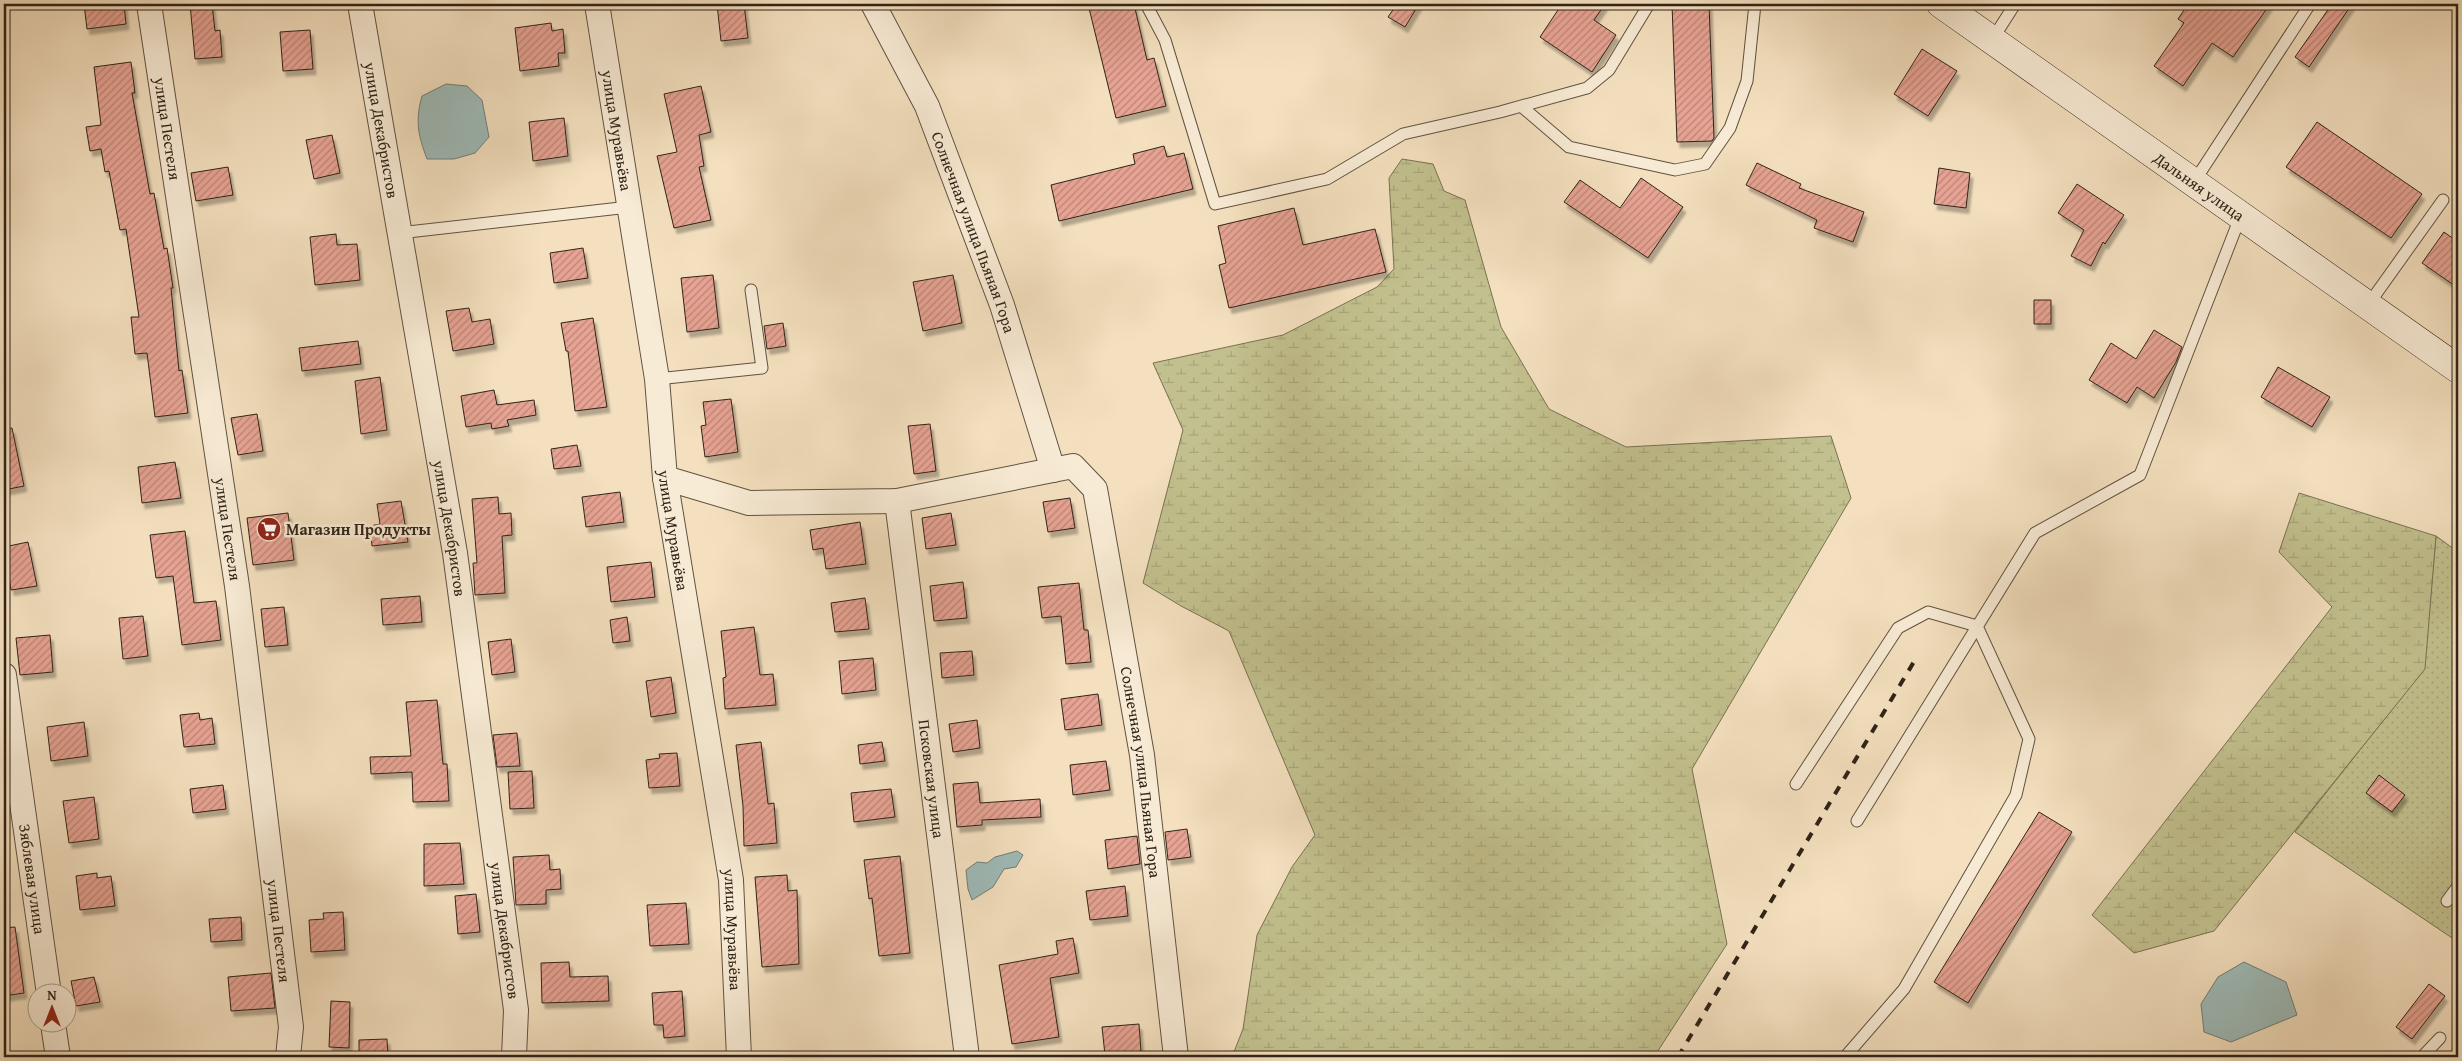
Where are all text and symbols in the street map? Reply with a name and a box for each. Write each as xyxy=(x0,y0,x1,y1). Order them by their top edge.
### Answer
street label: улица Декабристов xyxy=(358,59,405,200)
street label: улица Муравьёва xyxy=(596,67,639,193)
street label: улица Пестеля xyxy=(148,74,187,182)
street label: Солнечная улица Пьяная Гора xyxy=(926,128,1022,336)
street label: Дальняя улица xyxy=(2148,145,2250,227)
street label: улица Декабристов xyxy=(427,457,473,598)
street label: улица Муравьёва xyxy=(652,468,695,593)
street label: улица Пестеля xyxy=(209,475,248,582)
supermarket icon: Магазин Продукты xyxy=(256,516,282,542)
place label: Магазин Продукты xyxy=(286,517,431,541)
street label: Солнечная улица Пьяная Гора xyxy=(1115,665,1168,879)
street label: Псковская улица xyxy=(913,718,951,840)
street label: Зяблевая улица xyxy=(13,822,52,936)
street label: улица Декабристов xyxy=(484,860,526,1000)
street label: улица Муравьёва xyxy=(717,866,748,991)
street label: улица Пестеля xyxy=(261,877,297,984)
north arrow xyxy=(28,984,78,1034)
text: N xyxy=(47,985,57,1005)

